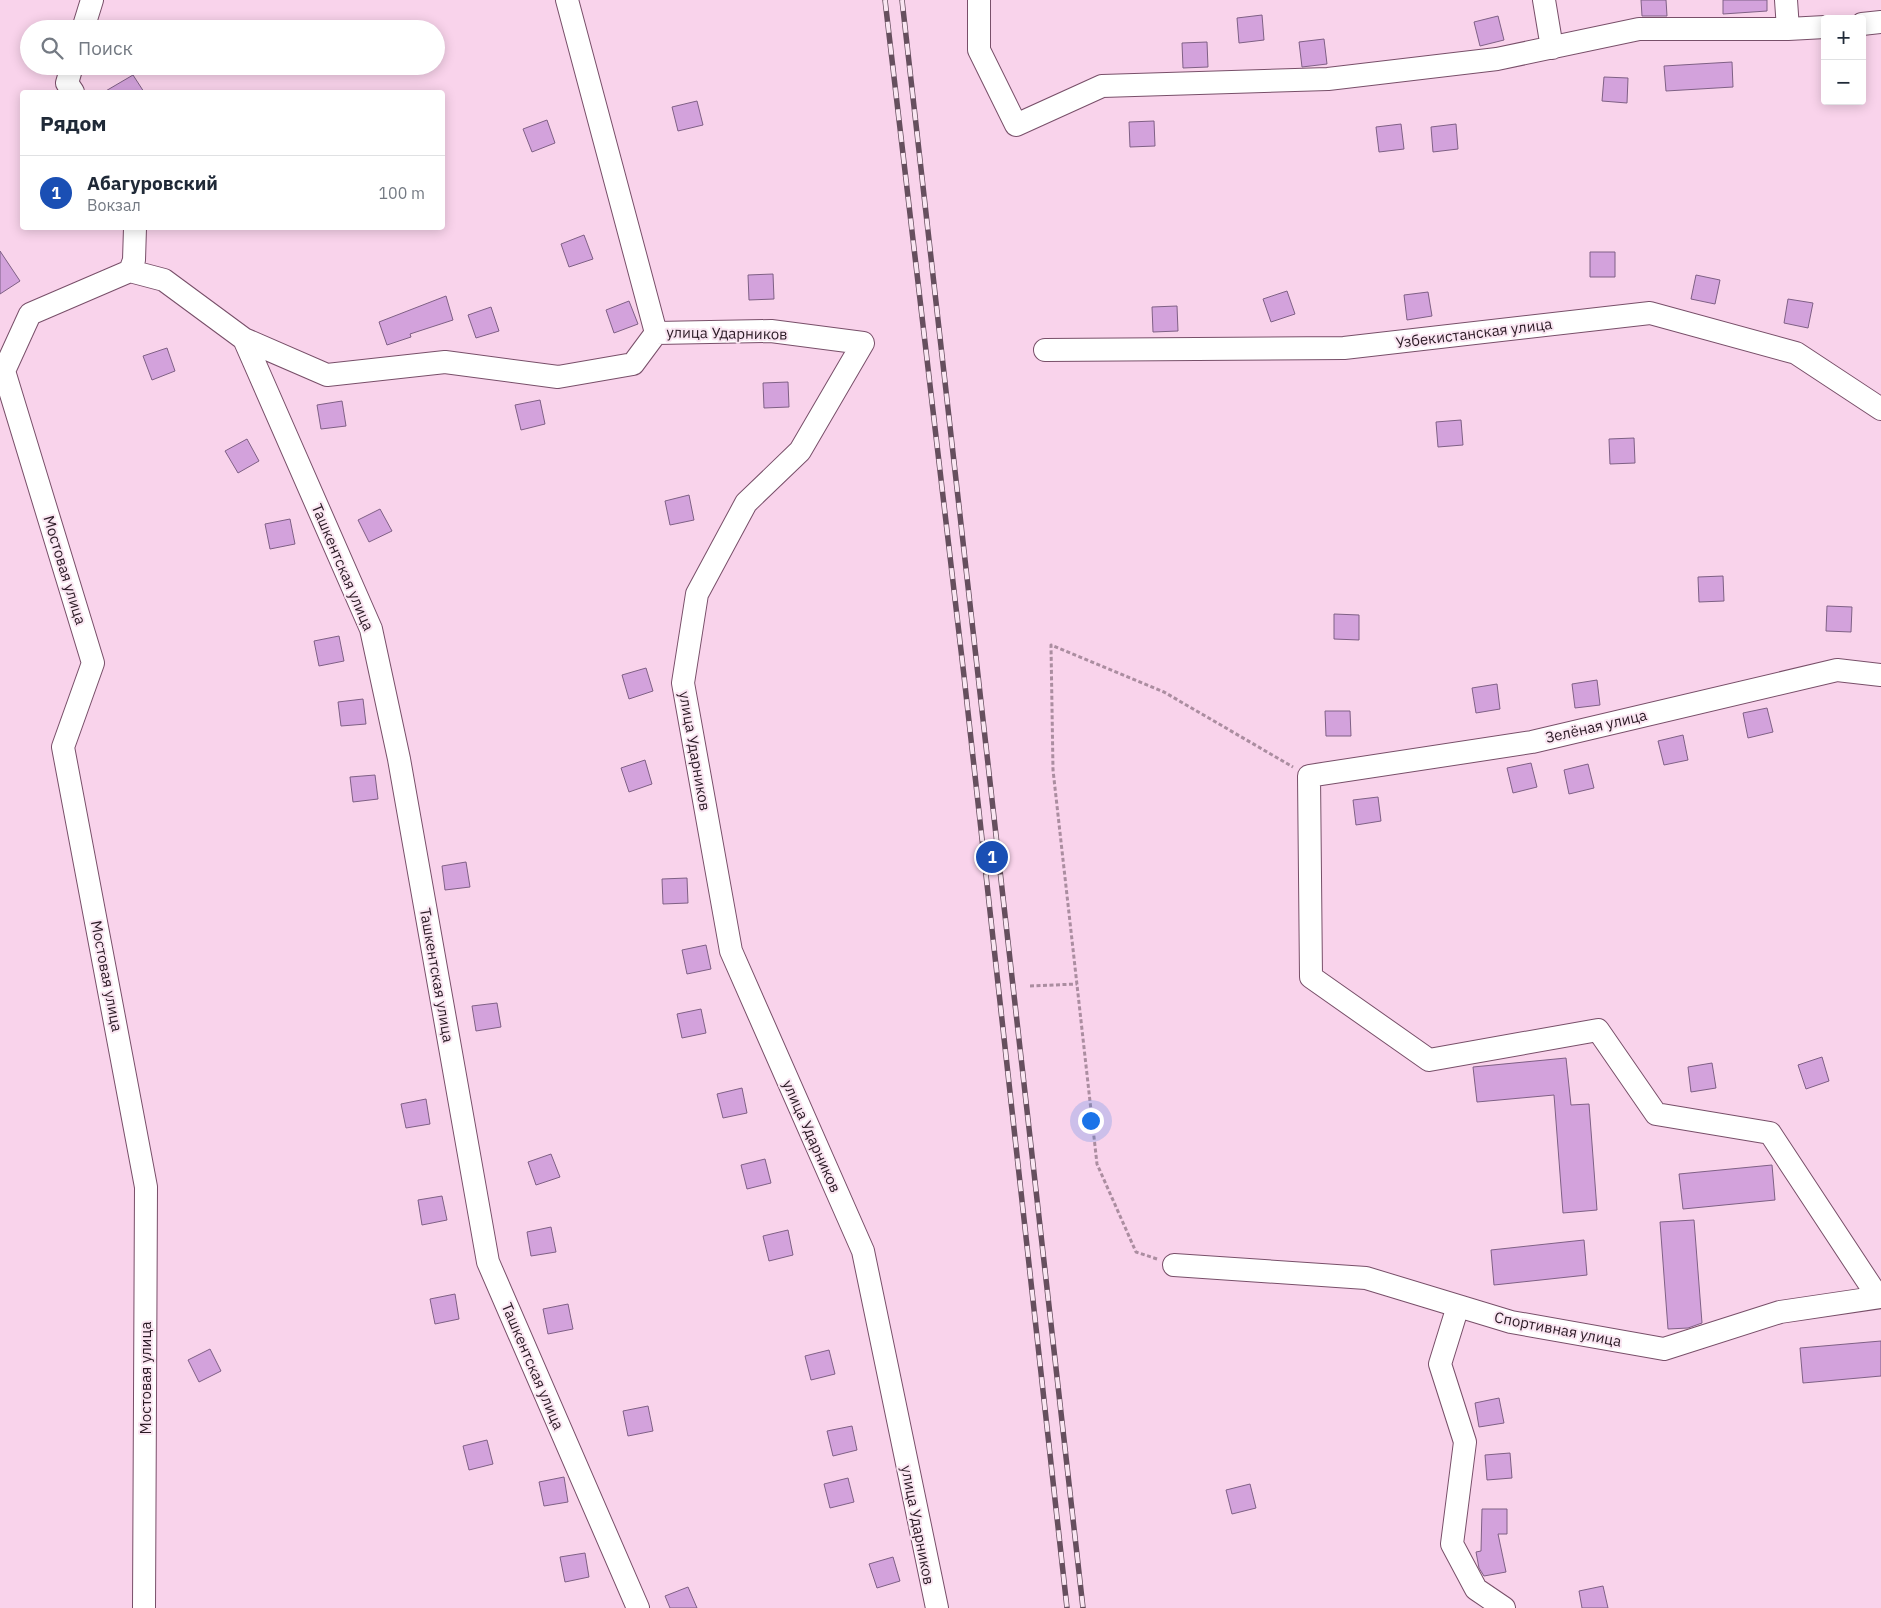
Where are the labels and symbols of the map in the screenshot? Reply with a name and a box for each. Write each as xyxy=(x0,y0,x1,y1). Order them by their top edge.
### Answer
street label: Узбекистанская улица xyxy=(1395,314,1553,352)
street label: улица Ударников xyxy=(666,322,788,344)
street label: Ташкентская улица xyxy=(308,501,378,633)
street label: Мостовая улица xyxy=(39,513,91,627)
street label: улица Ударников xyxy=(675,690,715,812)
street label: Зелёная улица xyxy=(1543,705,1649,747)
pin: 1 xyxy=(976,838,1008,876)
street label: Ташкентская улица xyxy=(416,906,458,1044)
street label: Мостовая улица xyxy=(87,919,127,1033)
street label: улица Ударников xyxy=(779,1077,845,1195)
your location xyxy=(1078,1108,1104,1134)
street label: Ташкентская улица xyxy=(498,1300,568,1432)
street label: Спортивная улица xyxy=(1493,1307,1623,1351)
street label: Мостовая улица xyxy=(136,1322,155,1434)
street label: улица Ударников xyxy=(897,1464,939,1586)

